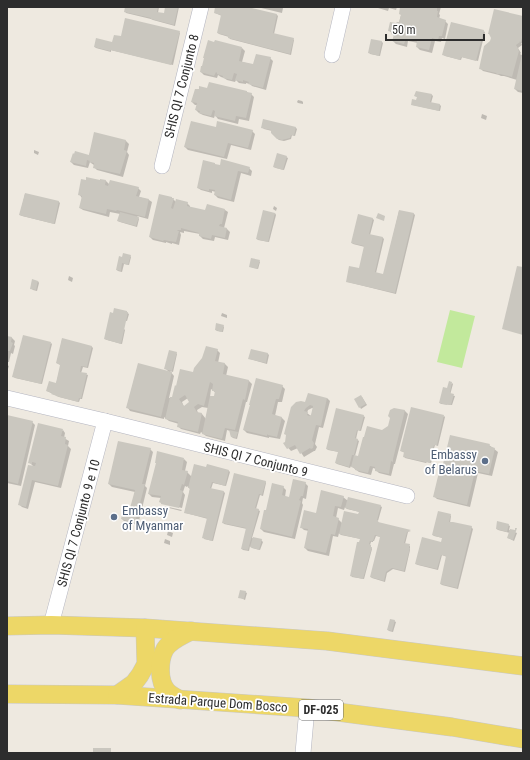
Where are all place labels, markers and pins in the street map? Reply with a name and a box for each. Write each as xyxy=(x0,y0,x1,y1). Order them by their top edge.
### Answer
place label: Embassy of Belarus xyxy=(425,447,478,477)
marker: Embassy of Belarus xyxy=(480,456,490,466)
place label: Embassy of Myanmar xyxy=(122,503,183,533)
marker: Embassy of Myanmar xyxy=(109,512,119,522)

